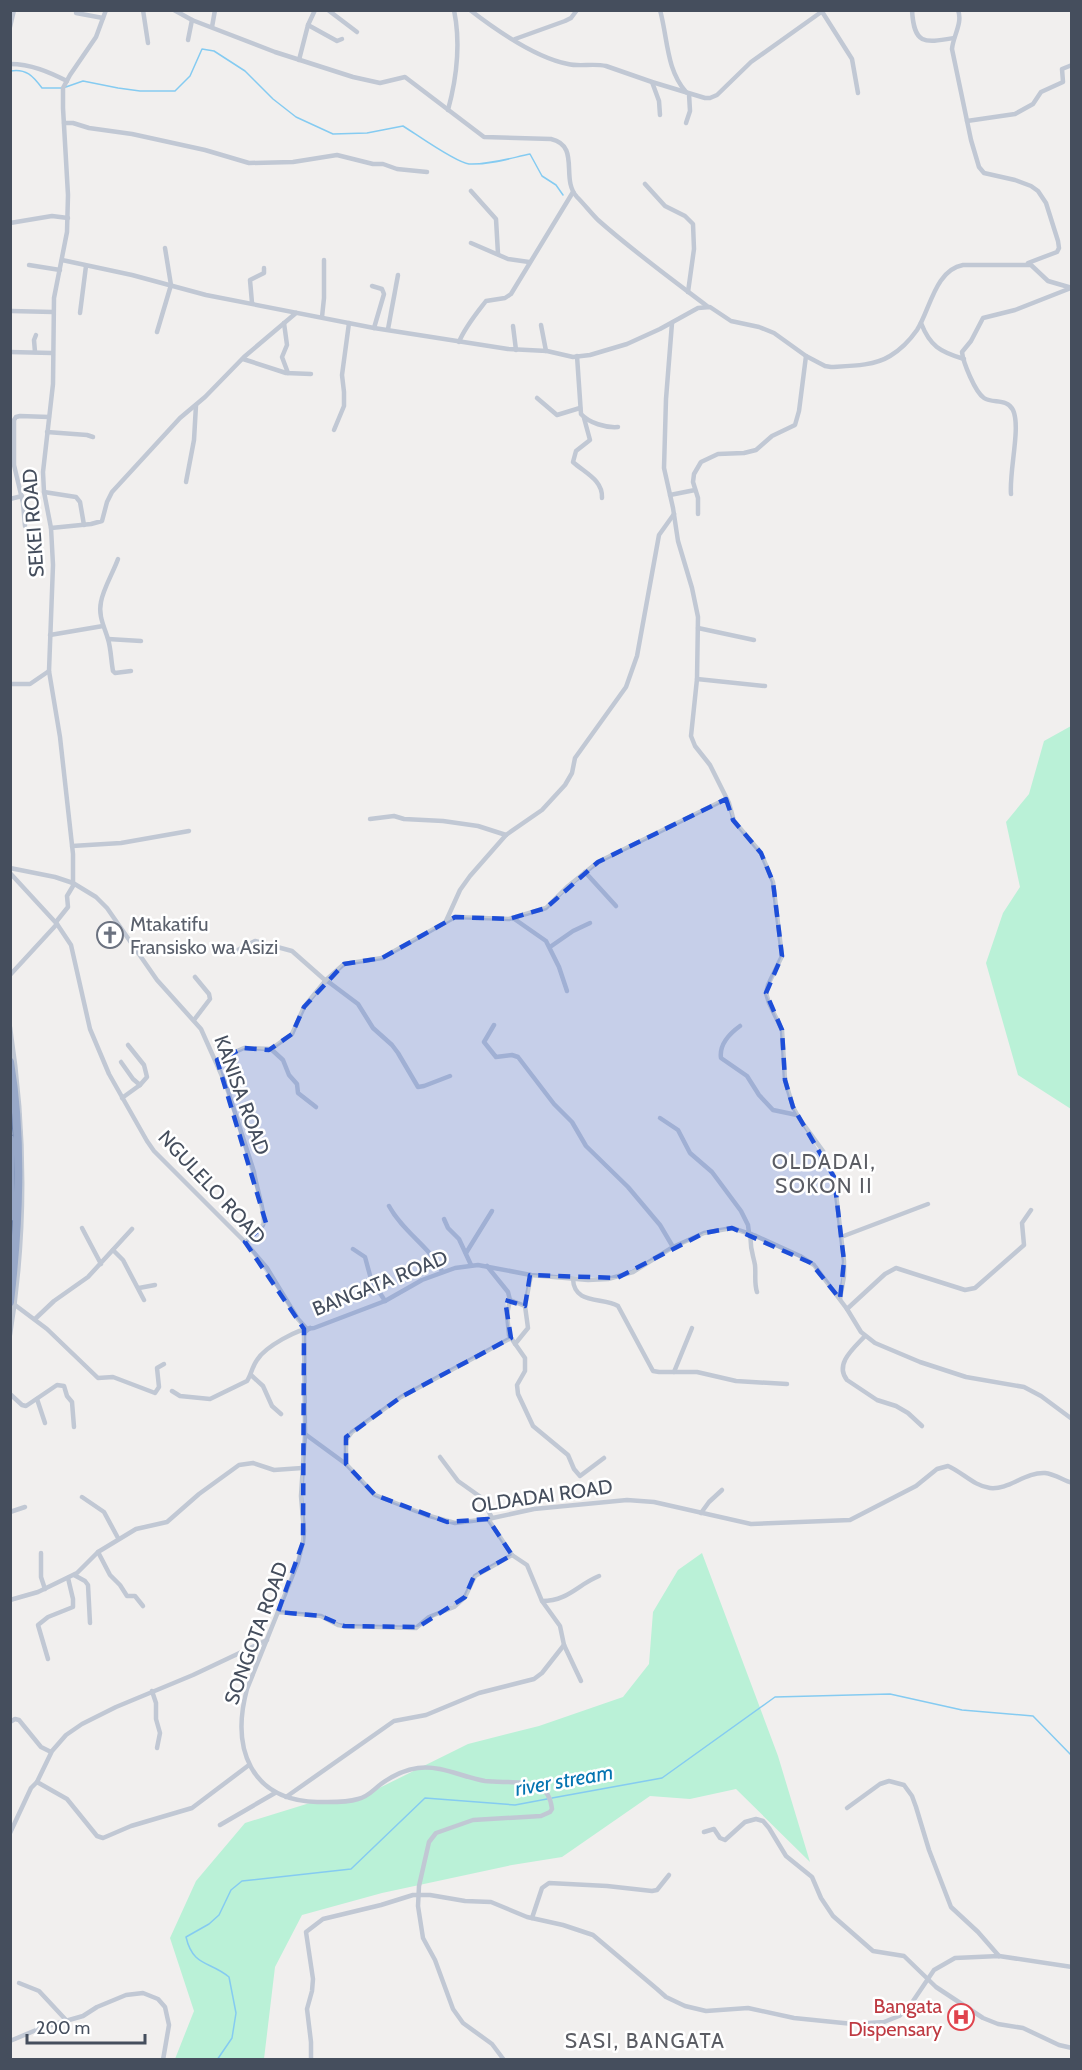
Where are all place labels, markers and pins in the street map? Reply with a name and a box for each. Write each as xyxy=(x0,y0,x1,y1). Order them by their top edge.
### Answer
place label: Mtakatifu Fransisko wa Asizi xyxy=(130,912,278,959)
church icon: Mtakatifu Fransisko wa Asizi xyxy=(95,920,125,950)
place label: Bangata Dispensary xyxy=(848,1994,942,2041)
hospital icon: Bangata Dispensary xyxy=(946,2002,976,2032)

